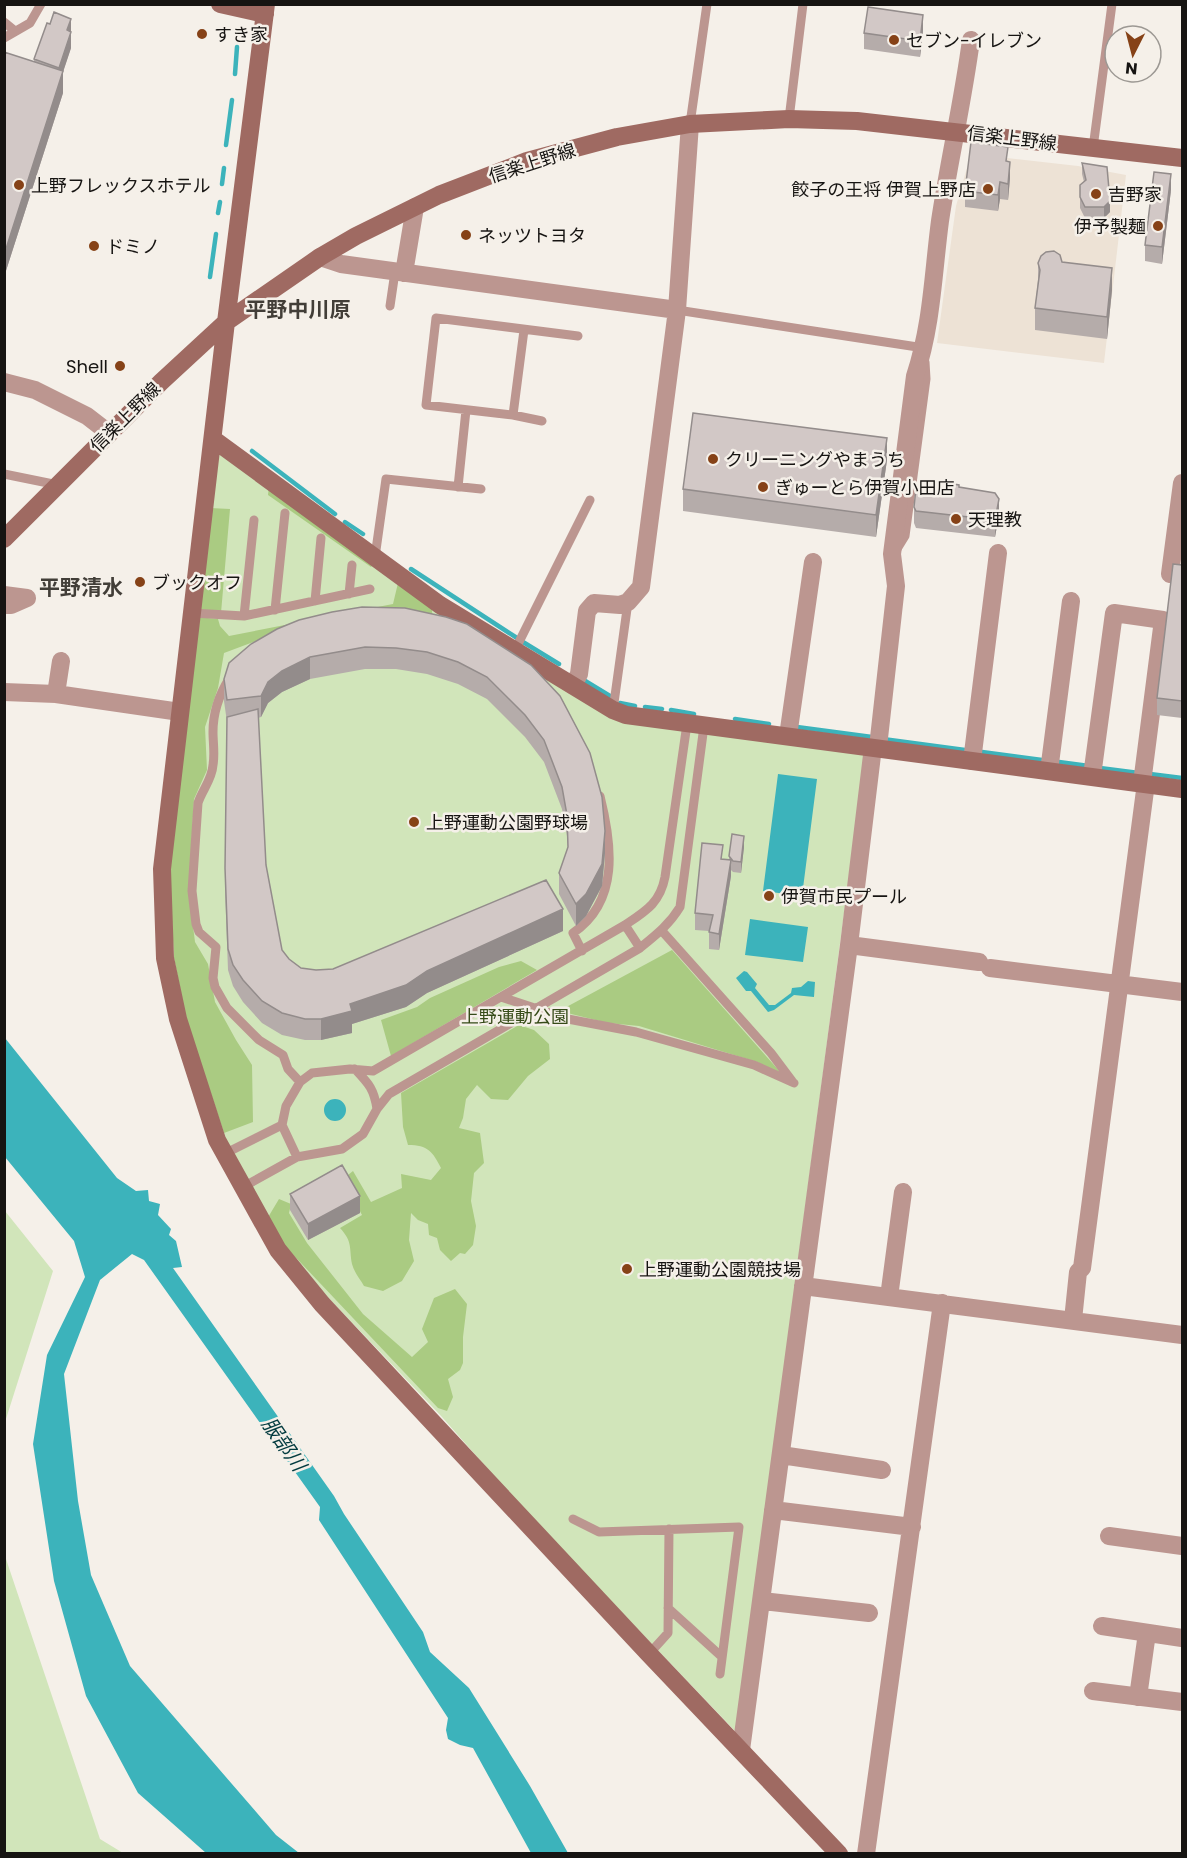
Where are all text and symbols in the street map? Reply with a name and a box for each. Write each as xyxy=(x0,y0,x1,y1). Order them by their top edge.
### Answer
place label: すき家 xyxy=(214,22,268,47)
north arrow xyxy=(1103,24,1163,84)
marker: すき家 xyxy=(195,27,209,41)
place label: セブン-イレブン xyxy=(906,28,1042,53)
marker: セブン-イレブン xyxy=(887,33,901,47)
text: N xyxy=(1124,56,1139,80)
street label: 信楽上野線 xyxy=(966,120,1058,156)
street label: 信楽上野線 xyxy=(485,137,579,189)
place label: 上野フレックスホテル xyxy=(31,173,210,198)
place label: 餃子の王将 伊賀上野店 xyxy=(791,177,976,202)
marker: 上野フレックスホテル xyxy=(12,178,26,192)
marker: 餃子の王将 伊賀上野店 xyxy=(981,182,995,196)
place label: 吉野家 xyxy=(1108,182,1162,207)
marker: 吉野家 xyxy=(1089,187,1103,201)
place label: 伊予製麺 xyxy=(1074,214,1146,239)
marker: 伊予製麺 xyxy=(1151,219,1165,233)
place label: ネッツトヨタ xyxy=(478,223,586,248)
marker: ネッツトヨタ xyxy=(459,228,473,242)
place label: ドミノ xyxy=(106,234,160,259)
marker: ドミノ xyxy=(87,239,101,253)
district label: 平野中川原 xyxy=(246,295,351,324)
place label: Shell xyxy=(66,354,108,379)
marker: Shell xyxy=(113,359,127,373)
street label: 信楽上野線 xyxy=(84,376,166,458)
place label: クリーニングやまうち xyxy=(725,447,905,472)
marker: クリーニングやまうち xyxy=(706,452,720,466)
place label: ぎゅーとら伊賀小田店 xyxy=(775,475,954,500)
marker: ぎゅーとら伊賀小田店 xyxy=(756,480,770,494)
place label: 天理教 xyxy=(968,507,1022,532)
marker: 天理教 xyxy=(949,512,963,526)
place label: ブックオフ xyxy=(152,570,242,595)
district label: 平野清水 xyxy=(39,573,123,602)
marker: ブックオフ xyxy=(133,575,147,589)
place label: 上野運動公園野球場 xyxy=(426,810,588,835)
marker: 上野運動公園野球場 xyxy=(407,815,421,829)
place label: 伊賀市民プール xyxy=(781,884,907,909)
marker: 伊賀市民プール xyxy=(762,889,776,903)
park label: 上野運動公園 xyxy=(461,1004,569,1029)
place label: 上野運動公園競技場 xyxy=(639,1257,801,1282)
marker: 上野運動公園競技場 xyxy=(620,1262,634,1276)
water label: 服部川 xyxy=(255,1411,314,1478)

